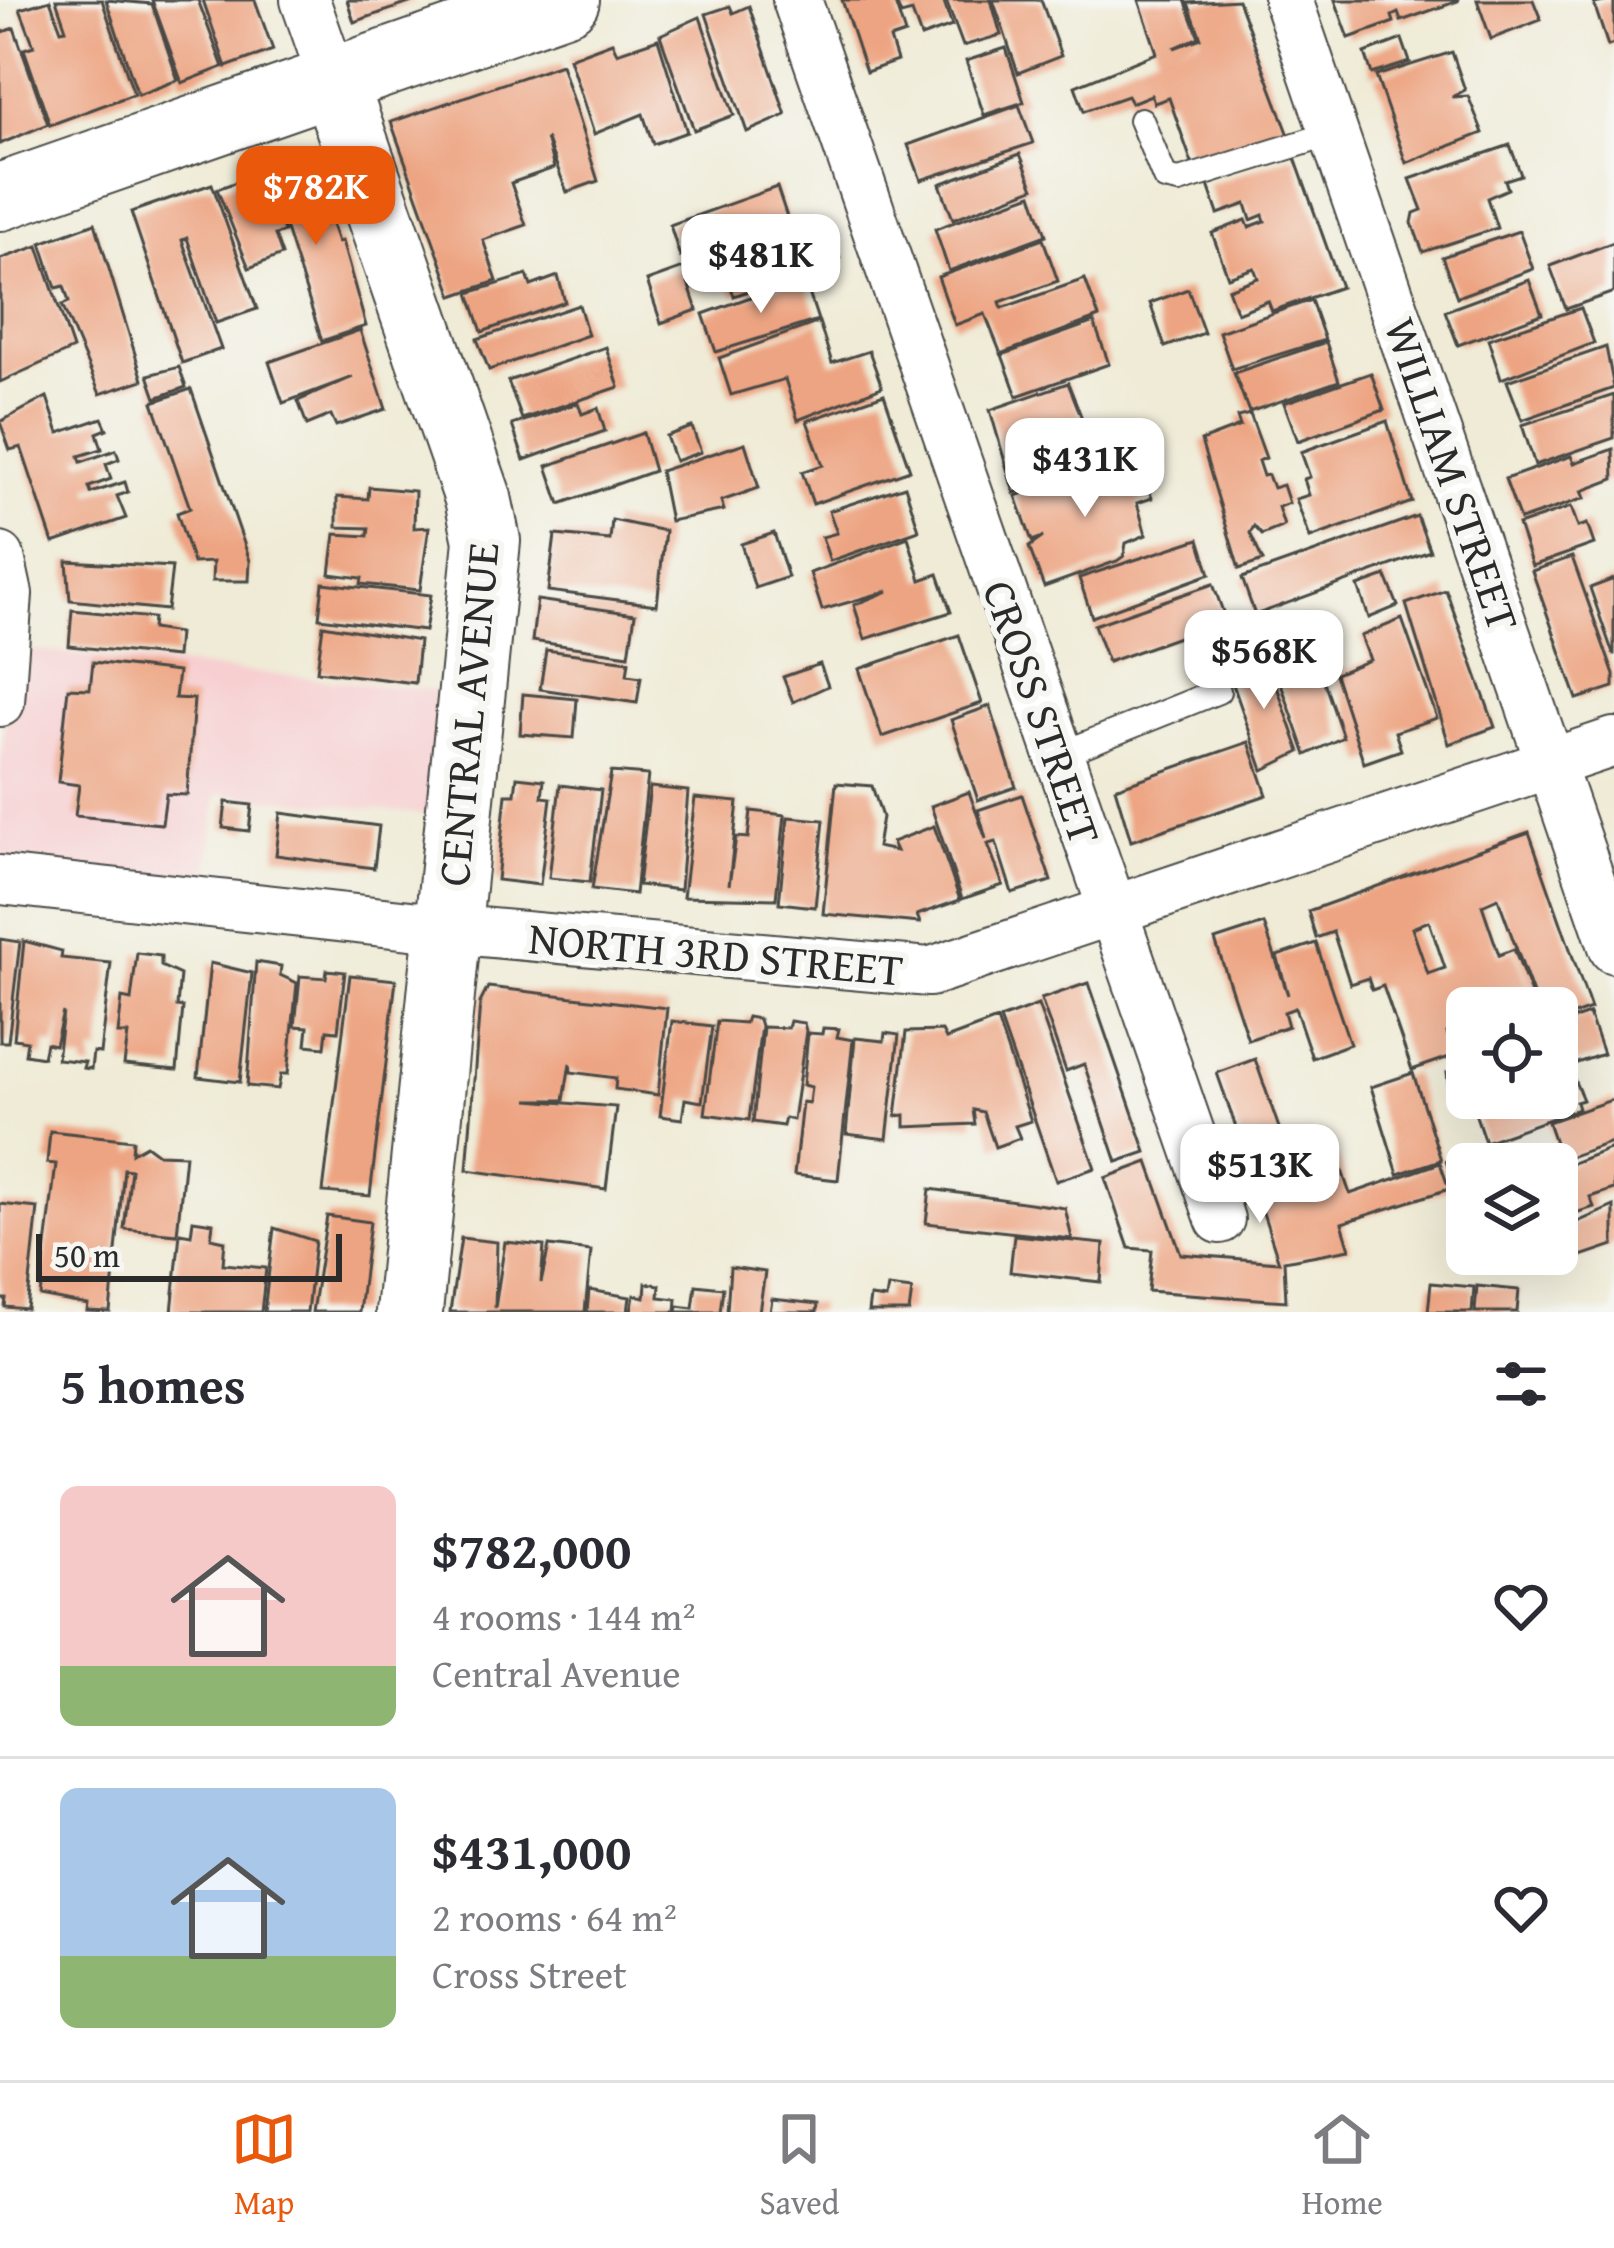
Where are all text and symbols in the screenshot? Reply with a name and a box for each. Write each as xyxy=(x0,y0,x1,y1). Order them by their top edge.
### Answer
pin: $782K xyxy=(232,146,400,248)
text: $782K xyxy=(263,156,369,213)
pin: $481K xyxy=(677,214,845,316)
text: $481K xyxy=(708,224,814,281)
street label: WILLIAM STREET xyxy=(1369,308,1537,640)
pin: $431K xyxy=(1001,418,1169,520)
text: $431K xyxy=(1032,428,1138,485)
street label: CENTRAL AVENUE xyxy=(420,539,514,889)
street label: CROSS STREET xyxy=(967,571,1119,853)
pin: $568K xyxy=(1180,610,1348,712)
text: $568K xyxy=(1211,620,1317,677)
street label: NORTH 3RD STREET xyxy=(526,904,906,1002)
map controls xyxy=(1446,987,1578,1275)
button: locate xyxy=(1446,987,1578,1119)
pin: $513K xyxy=(1176,1124,1344,1226)
text: $513K xyxy=(1207,1134,1313,1191)
button: layers xyxy=(1446,1143,1578,1275)
scale bar xyxy=(36,1228,342,1281)
text: 50 m xyxy=(54,1231,120,1279)
text: 5 homes xyxy=(60,1347,246,1422)
icon: filters xyxy=(1488,1351,1554,1417)
text: $782,000 xyxy=(432,1512,631,1587)
icon: home xyxy=(156,1534,300,1678)
icon: heart xyxy=(1488,1573,1554,1639)
text: 4 rooms · 144 m² xyxy=(432,1587,696,1644)
text: Central Avenue xyxy=(432,1644,681,1701)
text: $431,000 xyxy=(432,1813,631,1888)
icon: home xyxy=(156,1836,300,1980)
icon: heart xyxy=(1488,1875,1554,1941)
text: 2 rooms · 64 m² xyxy=(432,1888,677,1945)
text: Cross Street xyxy=(432,1945,627,2002)
tab: Map xyxy=(231,2106,297,2226)
tab: Saved xyxy=(759,2106,839,2226)
tab: Home xyxy=(1302,2106,1383,2226)

